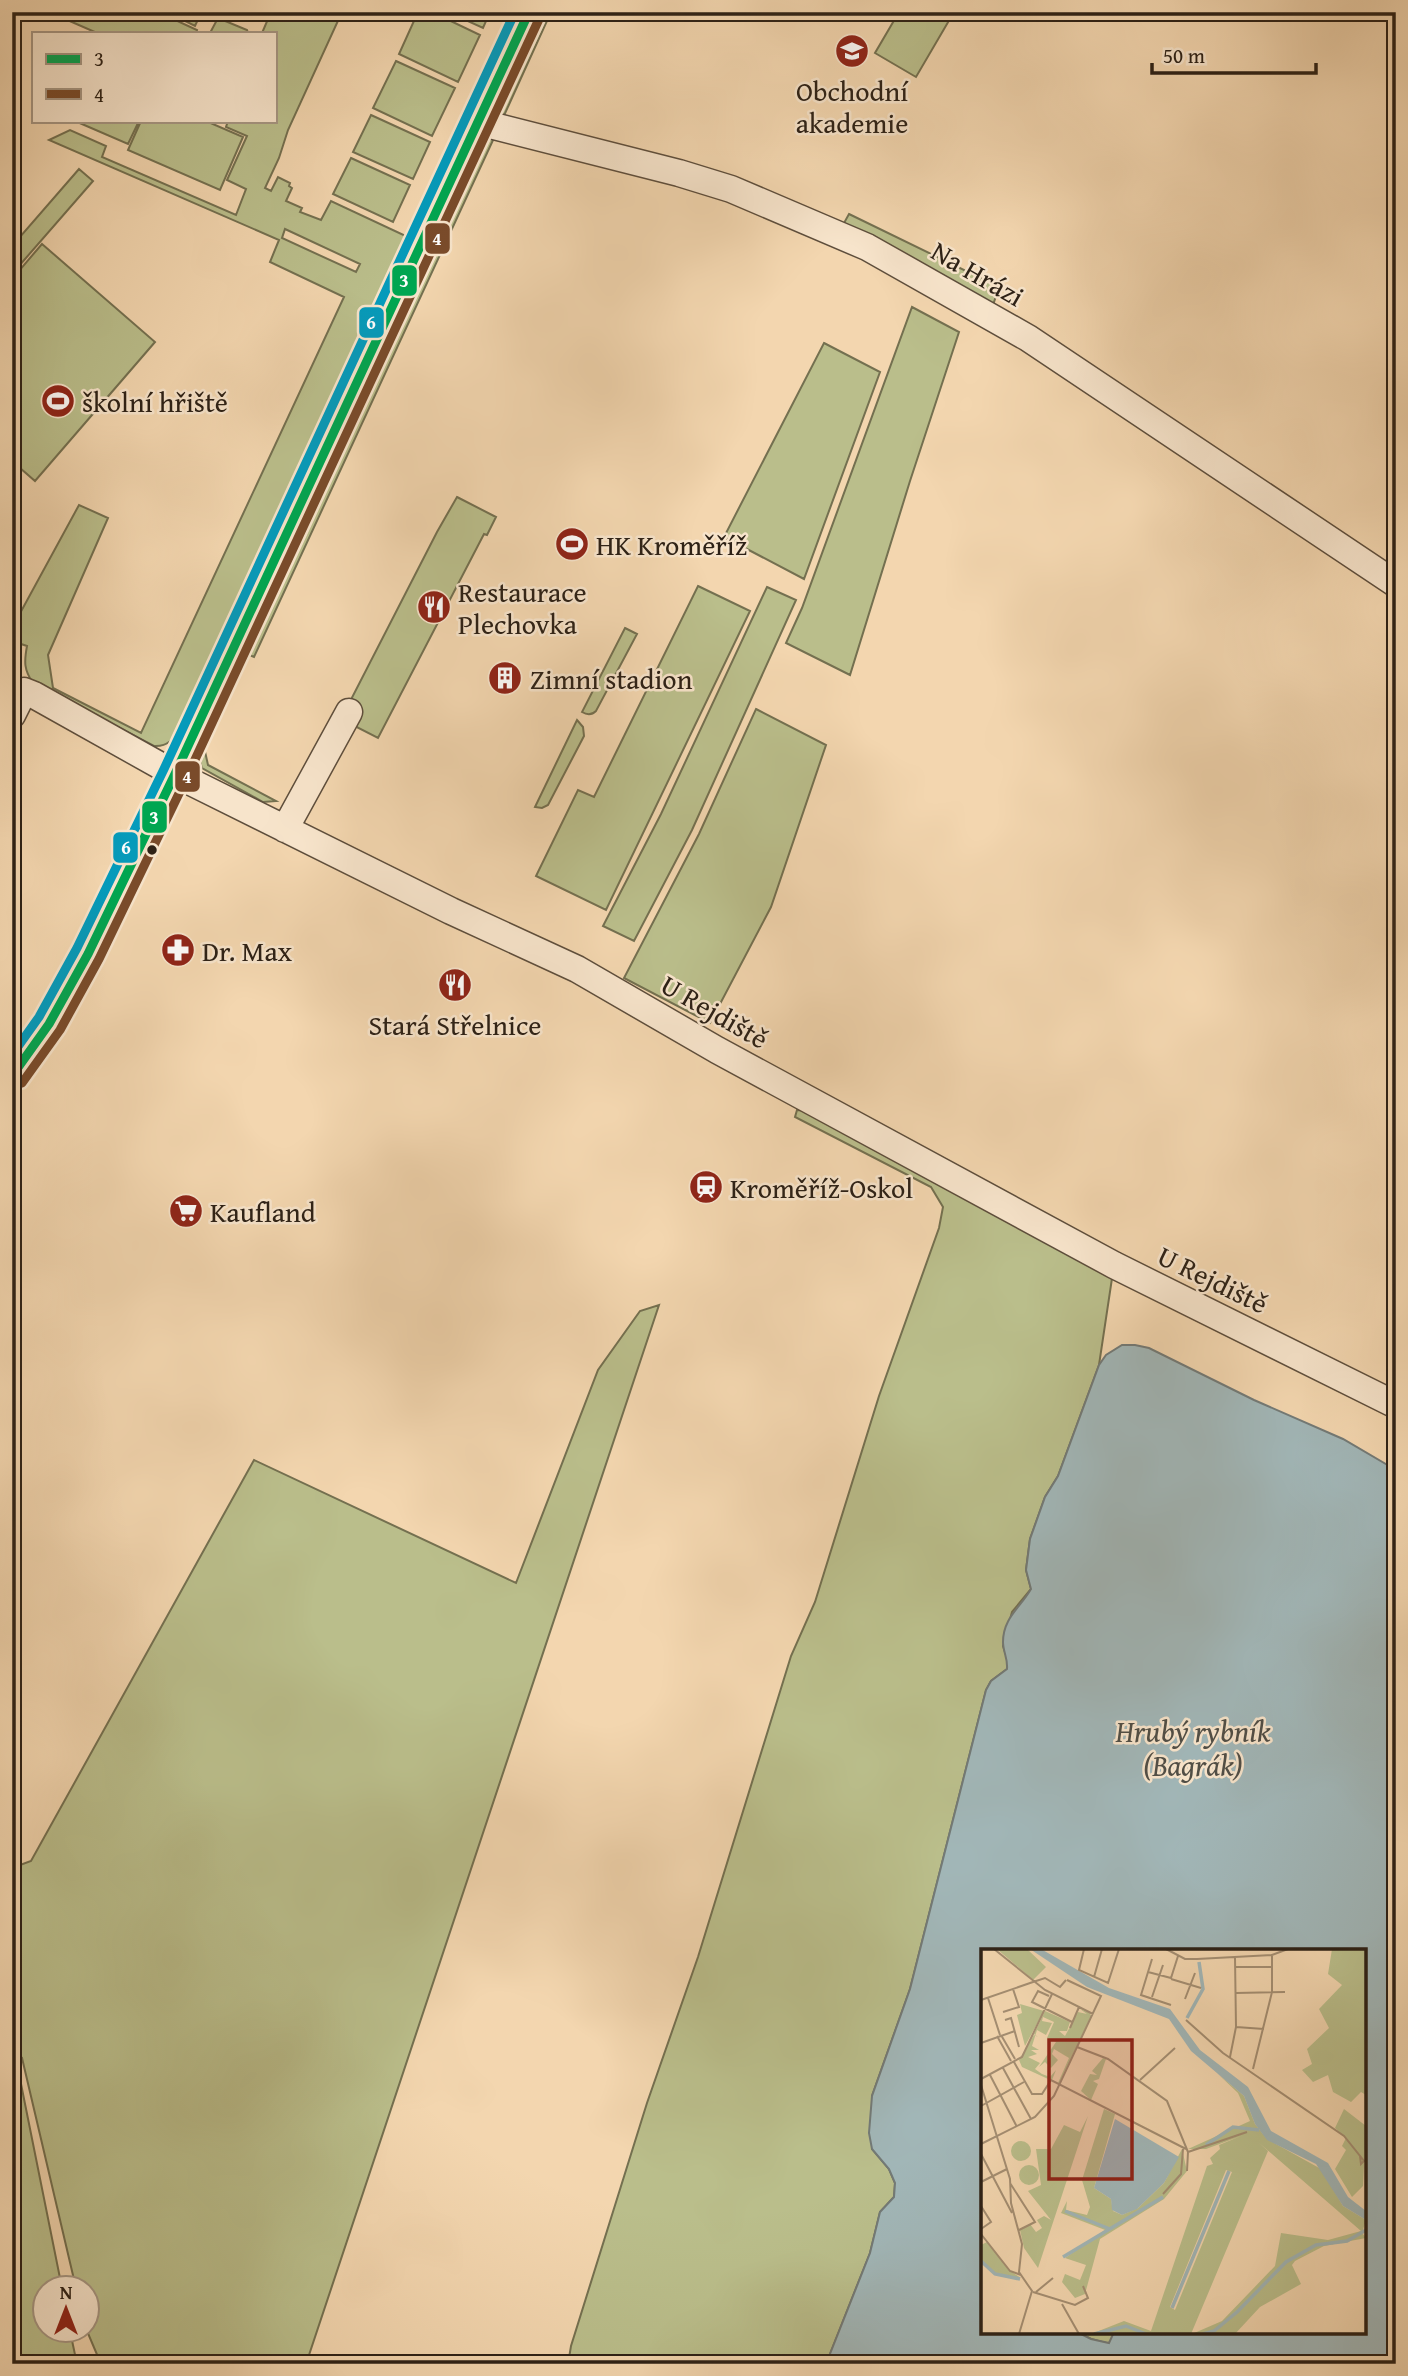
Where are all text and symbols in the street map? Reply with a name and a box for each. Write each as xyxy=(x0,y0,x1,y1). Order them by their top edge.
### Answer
legend xyxy=(32,32,276,122)
school or university icon: Obchodní akademie xyxy=(833,32,871,70)
scale bar xyxy=(1152,32,1317,76)
text: 50 m xyxy=(1163,40,1205,71)
text: 3 xyxy=(94,43,104,74)
place label: Obchodní akademie xyxy=(796,70,909,143)
text: 4 xyxy=(94,79,104,110)
line badge: 4 xyxy=(424,222,451,255)
text: 4 xyxy=(432,224,442,252)
street label: Na Hrázi xyxy=(924,230,1032,316)
line badge: 3 xyxy=(391,264,418,297)
text: 3 xyxy=(399,266,409,294)
line badge: 6 xyxy=(358,306,385,339)
text: 6 xyxy=(366,308,376,336)
place label: školní hřiště xyxy=(82,381,228,422)
sports icon: školní hřiště xyxy=(39,382,77,420)
place label: HK Kroměříž xyxy=(596,524,747,565)
sports icon: HK Kroměříž xyxy=(553,525,591,563)
place label: Restaurace Plechovka xyxy=(458,571,587,644)
restaurant icon: Restaurace Plechovka xyxy=(415,588,453,626)
place label: Zimní stadion xyxy=(530,658,693,699)
building icon: Zimní stadion xyxy=(486,659,524,697)
line badge: 4 xyxy=(174,760,201,793)
text: 4 xyxy=(182,762,192,790)
line badge: 3 xyxy=(141,800,168,834)
text: 3 xyxy=(149,803,159,831)
line badge: 6 xyxy=(112,831,139,864)
text: 6 xyxy=(121,833,131,861)
unlabelled marker xyxy=(145,843,159,857)
place label: Dr. Max xyxy=(202,930,293,971)
pharmacy icon: Dr. Max xyxy=(159,931,197,969)
street label: U Rejdiště xyxy=(654,964,776,1058)
restaurant icon: Stará Střelnice xyxy=(436,966,474,1004)
place label: Stará Střelnice xyxy=(369,1004,541,1045)
place label: Kroměříž-Oskol xyxy=(730,1167,913,1208)
station icon: Kroměříž-Oskol xyxy=(687,1168,725,1206)
place label: Kaufland xyxy=(210,1191,316,1232)
supermarket icon: Kaufland xyxy=(167,1192,205,1230)
street label: U Rejdiště xyxy=(1151,1235,1275,1323)
water label: Hrubý rybník (Bagrák) xyxy=(1115,1709,1271,1787)
inset map xyxy=(981,1949,1366,2334)
north arrow xyxy=(32,2274,102,2344)
text: N xyxy=(60,2278,73,2306)

